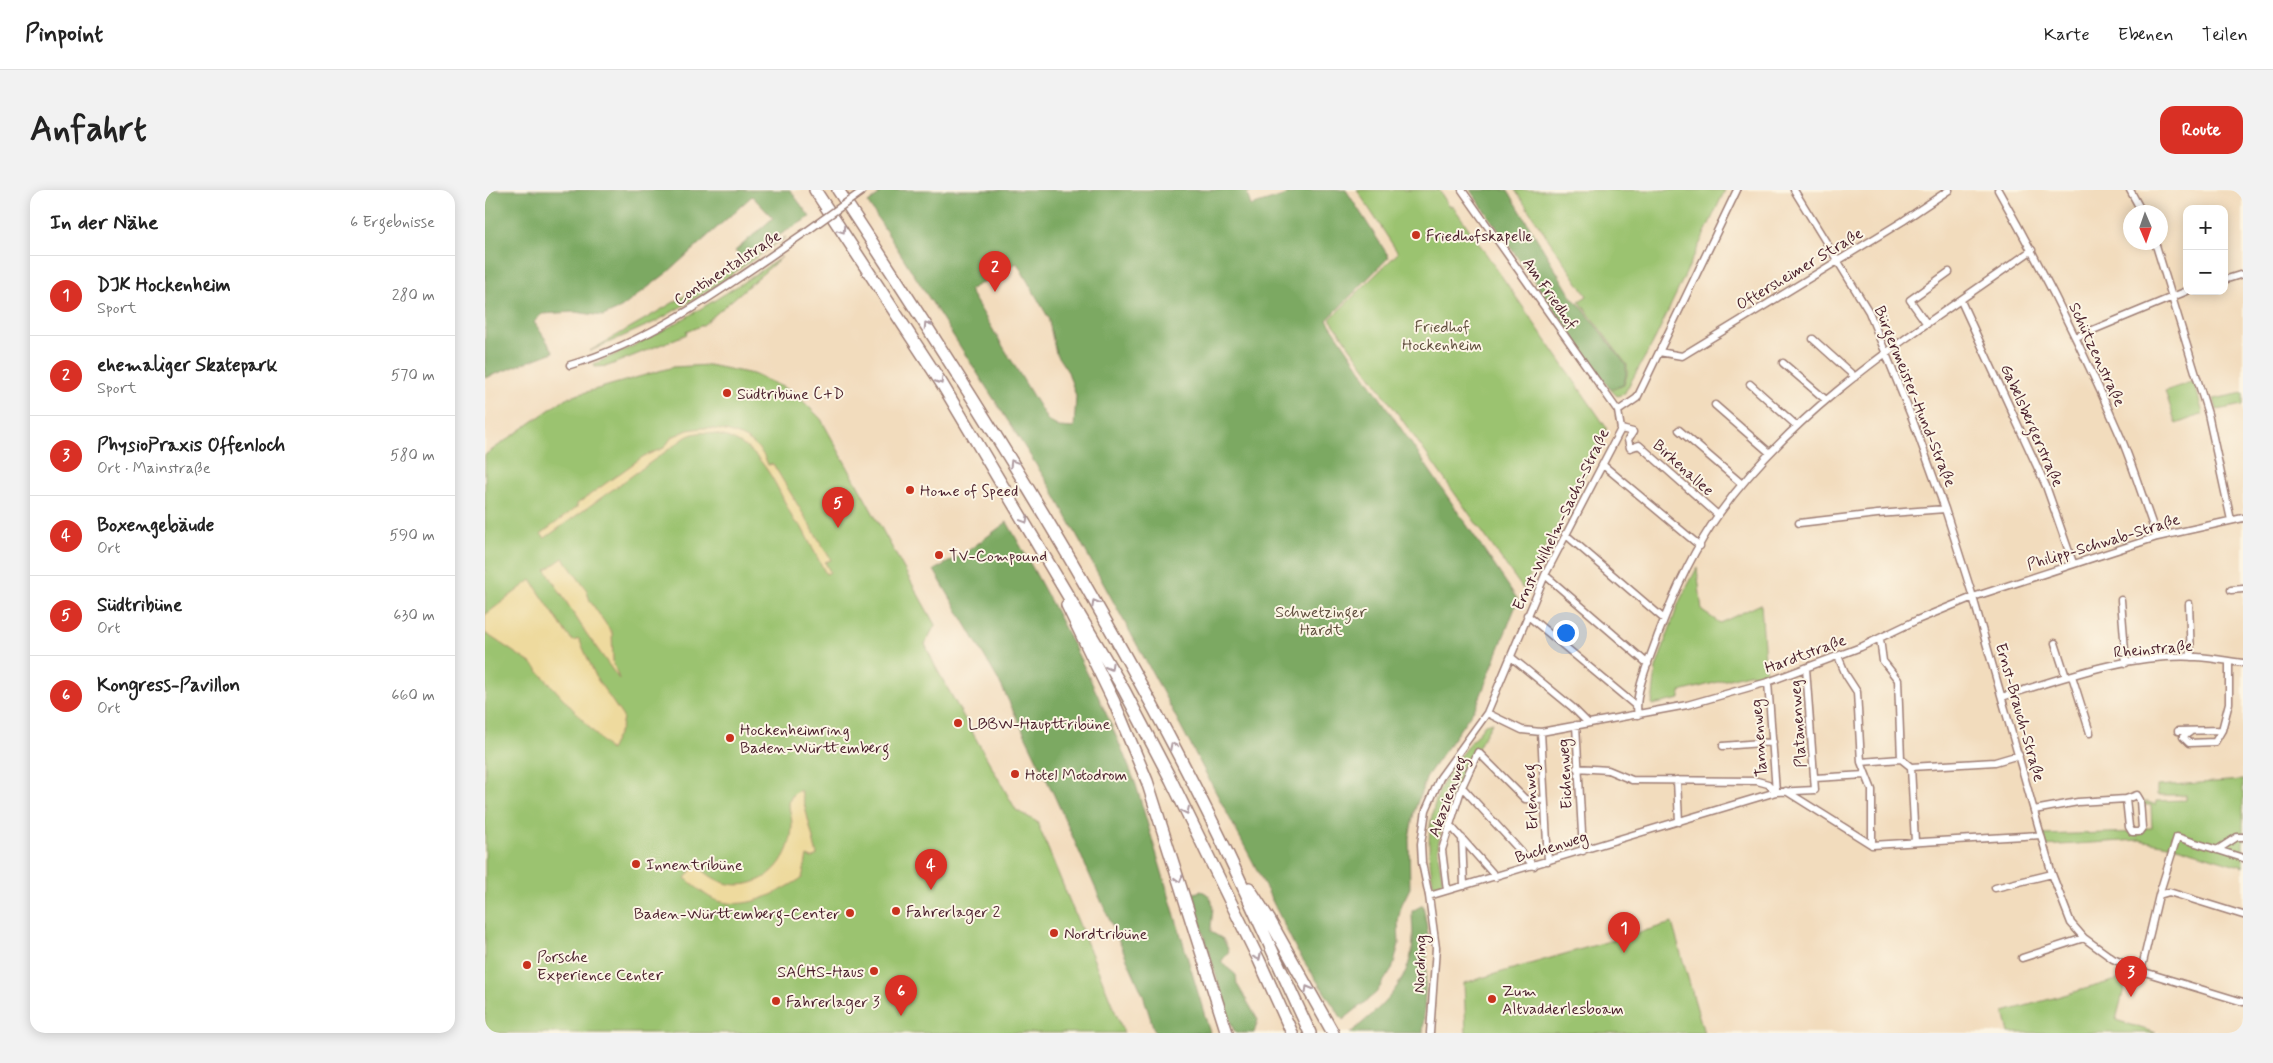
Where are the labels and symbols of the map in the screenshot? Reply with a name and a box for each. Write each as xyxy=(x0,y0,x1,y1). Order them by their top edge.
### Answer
north arrow xyxy=(2123,205,2168,250)
street label: Oftersheimer Straße xyxy=(1733,223,1867,315)
one-way arrow xyxy=(836,225,845,234)
street label: Continentalstraße xyxy=(670,226,786,311)
place label: Friedhofskapelle xyxy=(1426,226,1533,247)
marker: Friedhofskapelle xyxy=(1410,229,1422,241)
pin: 2 xyxy=(979,251,1011,292)
street label: Am Friedhof xyxy=(1517,254,1582,334)
street label: Schützenstraße xyxy=(2063,299,2130,410)
street label: Bürgermeister-Hund-Straße xyxy=(1868,303,1961,491)
park label: Friedhof Hockenheim xyxy=(1402,317,1482,356)
one-way arrow xyxy=(924,321,933,331)
street label: Gabelsbergerstraße xyxy=(1994,361,2068,491)
one-way arrow xyxy=(934,376,944,385)
place label: Südtribüne C+D xyxy=(737,384,844,405)
marker: Südtribüne C+D xyxy=(721,387,733,399)
street label: Ernst-Wilhelm-Sachs-Straße xyxy=(1508,425,1615,614)
street label: Birkenallee xyxy=(1648,435,1718,501)
one-way arrow xyxy=(1010,459,1020,468)
place label: Home of Speed xyxy=(920,481,1018,502)
marker: Home of Speed xyxy=(904,484,916,496)
pin: 5 xyxy=(822,487,854,528)
street label: Philipp-Schwab-Straße xyxy=(2024,509,2183,576)
one-way arrow xyxy=(1018,515,1028,524)
place label: TV-Compound xyxy=(949,546,1047,567)
marker: TV-Compound xyxy=(933,549,945,561)
one-way arrow xyxy=(1092,599,1102,608)
park label: Schwetzinger Hardt xyxy=(1275,602,1367,641)
your location xyxy=(1553,620,1579,646)
street label: Hardtstraße xyxy=(1762,630,1849,679)
street label: Rheinstraße xyxy=(2113,636,2194,663)
street label: Ernst-Brauch-Straße xyxy=(1990,641,2049,784)
one-way arrow xyxy=(1104,662,1114,671)
street label: Platanenweg xyxy=(1785,679,1812,769)
street label: Tannenweg xyxy=(1746,698,1774,777)
place label: LBBW-Haupttribüne xyxy=(968,714,1110,735)
marker: LBBW-Haupttribüne xyxy=(952,717,964,729)
place label: Hockenheimring Baden-Württemberg xyxy=(740,720,890,760)
marker: Hockenheimring Baden-Württemberg xyxy=(724,732,736,744)
street label: Eichenweg xyxy=(1553,738,1579,810)
one-way arrow xyxy=(1169,742,1179,751)
street label: Akazienweg xyxy=(1424,753,1474,840)
street label: Erlenweg xyxy=(1519,763,1545,831)
place label: Hotel Motodrom xyxy=(1025,765,1127,786)
marker: Hotel Motodrom xyxy=(1009,768,1021,780)
one-way arrow xyxy=(1180,806,1190,815)
street label: Buchenweg xyxy=(1513,826,1591,869)
pin: 4 xyxy=(915,849,947,890)
place label: Innentribüne xyxy=(646,855,743,876)
marker: Innentribüne xyxy=(630,858,642,870)
one-way arrow xyxy=(1174,875,1184,883)
place label: Fahrerlager 2 xyxy=(906,902,1001,924)
place label: Baden-Württemberg-Center xyxy=(634,904,840,926)
marker: Fahrerlager 2 xyxy=(890,905,902,917)
marker: Baden-Württemberg-Center xyxy=(844,907,856,919)
pin: 1 xyxy=(1608,912,1640,953)
place label: Nordtribüne xyxy=(1064,924,1148,945)
marker: Nordtribüne xyxy=(1048,927,1060,939)
street label: Nordring xyxy=(1409,934,1433,994)
place label: Porsche Experience Center xyxy=(537,947,663,986)
one-way arrow xyxy=(1251,952,1262,961)
pin: 3 xyxy=(2115,956,2147,997)
marker: Porsche Experience Center xyxy=(521,959,533,971)
place label: SACHS-Haus xyxy=(777,962,864,983)
marker: SACHS-Haus xyxy=(868,965,880,977)
pin: 6 xyxy=(885,975,917,1016)
place label: Zum Altvadderlesboam xyxy=(1502,981,1624,1020)
one-way arrow xyxy=(1304,985,1314,994)
place label: Fahrerlager 3 xyxy=(786,992,880,1014)
marker: Zum Altvadderlesboam xyxy=(1486,993,1498,1005)
marker: Fahrerlager 3 xyxy=(770,995,782,1007)

